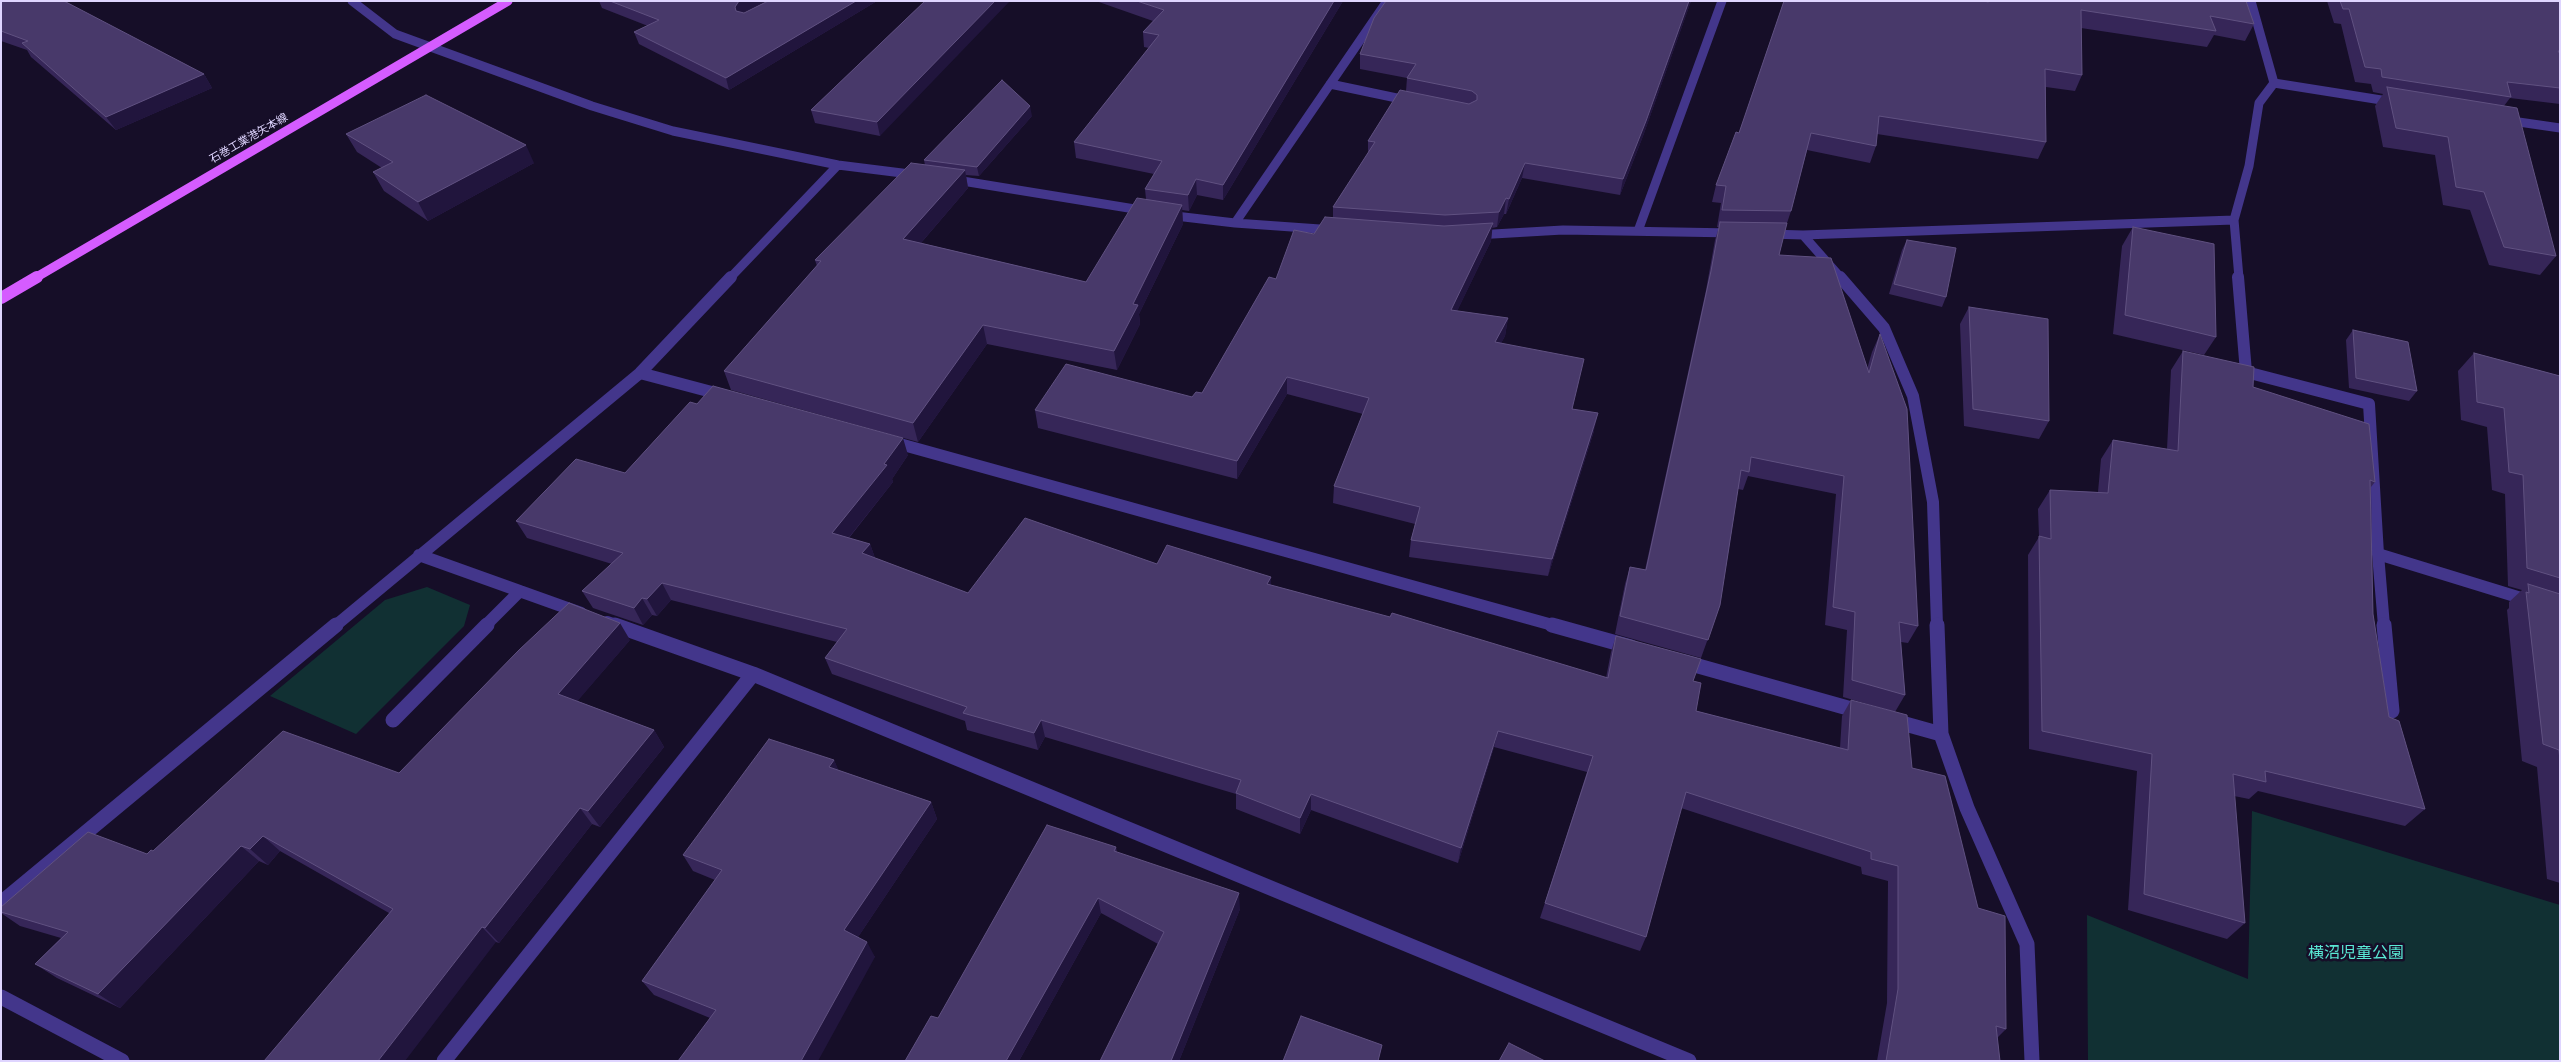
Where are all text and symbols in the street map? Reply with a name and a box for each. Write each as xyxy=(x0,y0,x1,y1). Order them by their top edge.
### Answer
street label: 石巻工業港矢本線 xyxy=(208,111,290,167)
park label: 横沼児童公園 xyxy=(2308,944,2404,964)

